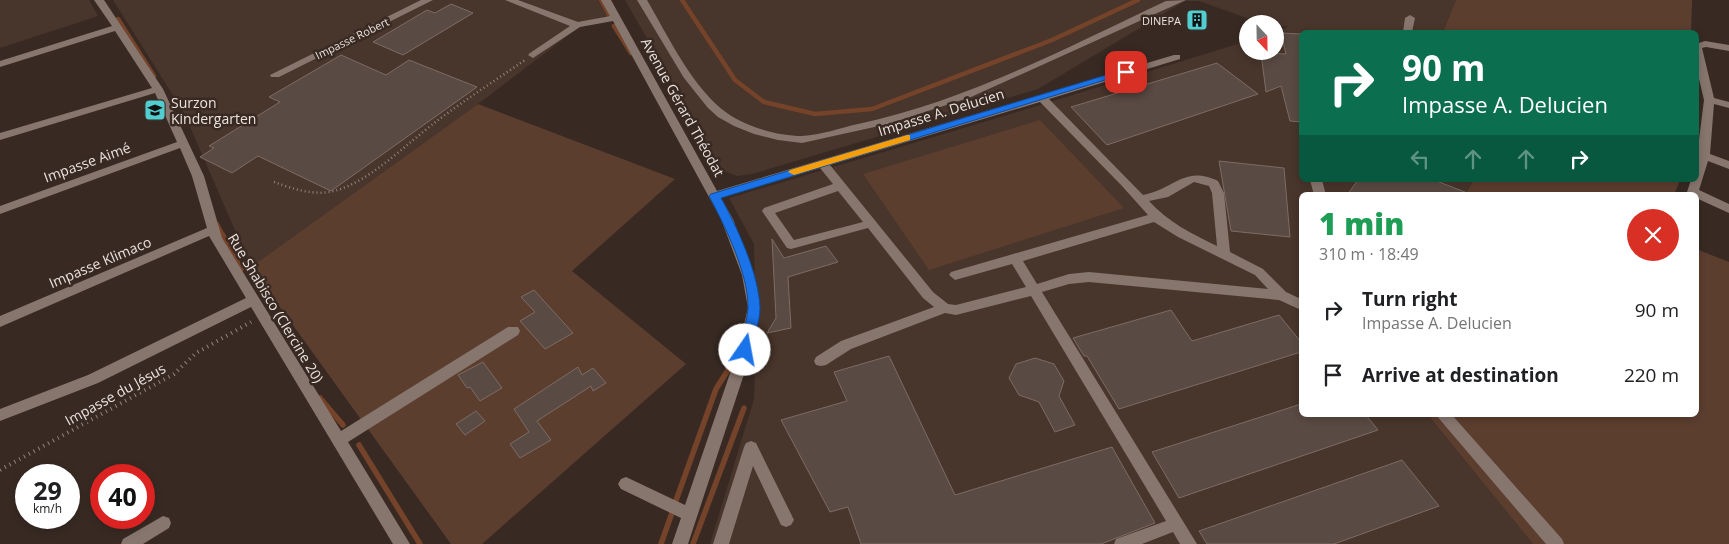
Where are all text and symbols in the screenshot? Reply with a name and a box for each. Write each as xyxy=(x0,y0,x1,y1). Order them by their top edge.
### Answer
building icon: DINEPA xyxy=(1185,8,1209,32)
place label: DINEPA xyxy=(1142,13,1181,28)
street label: Impasse Robert xyxy=(313,14,391,62)
north arrow xyxy=(1239,15,1284,60)
map controls xyxy=(1239,15,1284,60)
street label: Avenue Gérard Théodat xyxy=(637,34,729,180)
text: 90 m xyxy=(1402,44,1485,91)
icon: right xyxy=(1319,50,1384,115)
pin xyxy=(1105,51,1147,93)
icon: arrive xyxy=(1112,58,1140,86)
street label: Impasse A. Delucien xyxy=(876,84,1006,140)
text: Impasse A. Delucien xyxy=(1402,89,1608,119)
place label: Surzon Kindergarten xyxy=(171,93,256,128)
school or university icon: Surzon Kindergarten xyxy=(143,98,167,122)
street label: Impasse Aimé xyxy=(41,137,133,187)
icon: left xyxy=(1406,145,1434,173)
icon: ahead xyxy=(1459,145,1487,173)
icon: ahead xyxy=(1512,145,1540,173)
icon: right xyxy=(1565,145,1593,173)
text: 1 min xyxy=(1319,203,1404,244)
button: close xyxy=(1627,209,1679,261)
street label: Rue Shabisco (Clercine 20) xyxy=(224,230,328,386)
street label: Impasse Klimaco xyxy=(46,232,154,292)
text: 310 m · 18:49 xyxy=(1319,243,1419,265)
text: Turn right xyxy=(1362,286,1457,312)
icon: right xyxy=(1319,296,1347,324)
text: 90 m xyxy=(1635,297,1679,323)
text: Impasse A. Delucien xyxy=(1362,312,1512,334)
position arrow xyxy=(718,323,770,375)
street label: Impasse du Jésus xyxy=(61,358,169,430)
icon: arrive xyxy=(1319,361,1347,389)
text: Arrive at destination xyxy=(1362,362,1559,388)
text: 220 m xyxy=(1624,362,1679,388)
speed limit sign: 40 xyxy=(90,464,155,529)
text: 29 xyxy=(33,473,62,507)
text: km/h xyxy=(33,500,62,517)

